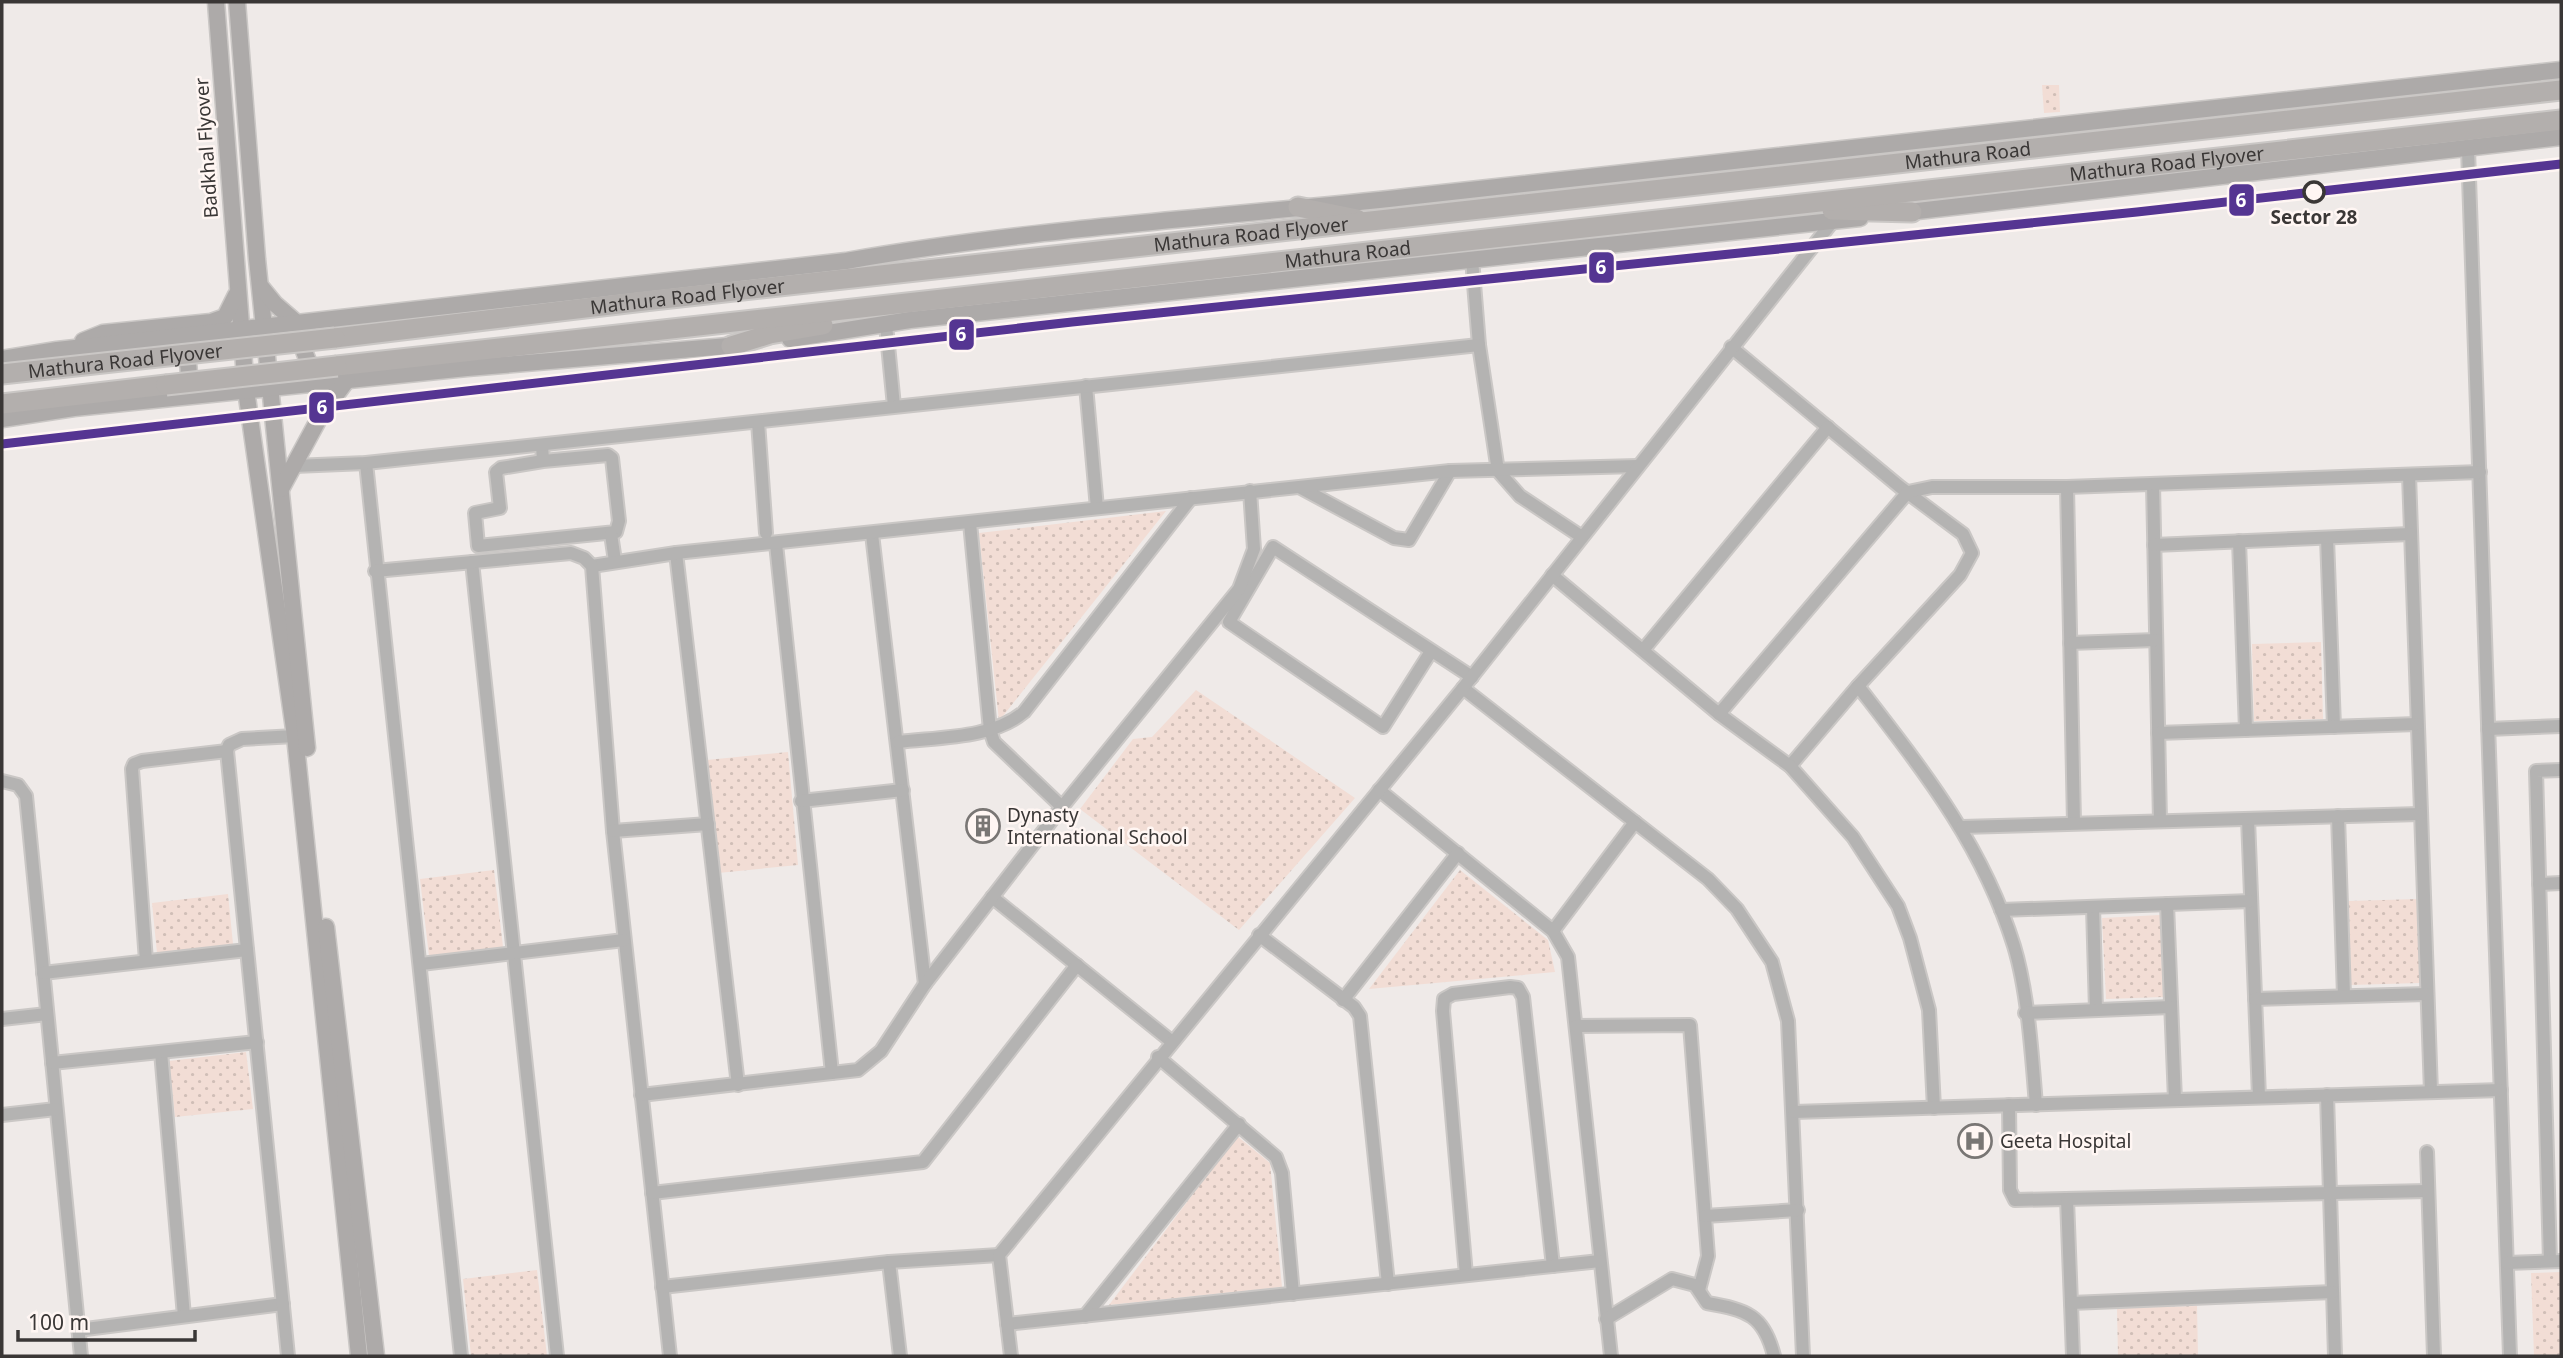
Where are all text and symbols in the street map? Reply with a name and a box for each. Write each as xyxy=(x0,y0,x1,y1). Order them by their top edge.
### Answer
street label: Badkhal Flyover xyxy=(188,77,224,219)
street label: Mathura Road xyxy=(1903,135,2032,175)
street label: Mathura Road Flyover xyxy=(2068,140,2266,187)
marker: Sector 28 xyxy=(2303,181,2325,203)
line badge: 6 xyxy=(2228,183,2255,217)
text: 6 xyxy=(2236,187,2247,213)
place label: Sector 28 xyxy=(2271,204,2358,230)
street label: Mathura Road Flyover xyxy=(1154,214,1350,258)
street label: Mathura Road xyxy=(1283,237,1411,273)
line badge: 6 xyxy=(1588,251,1615,284)
text: 6 xyxy=(1596,254,1607,280)
street label: Mathura Road Flyover xyxy=(589,273,786,320)
line badge: 6 xyxy=(948,318,975,351)
text: 6 xyxy=(956,321,967,347)
street label: Mathura Road Flyover xyxy=(27,337,224,384)
line badge: 6 xyxy=(308,391,335,424)
text: 6 xyxy=(317,394,328,420)
place label: Dynasty International School xyxy=(1007,802,1188,850)
building icon: Dynasty International School xyxy=(964,807,1002,845)
hospital icon: Geeta Hospital xyxy=(1956,1122,1994,1160)
place label: Geeta Hospital xyxy=(2000,1128,2131,1154)
scale bar xyxy=(18,1298,194,1342)
text: 100 m xyxy=(28,1308,89,1336)

